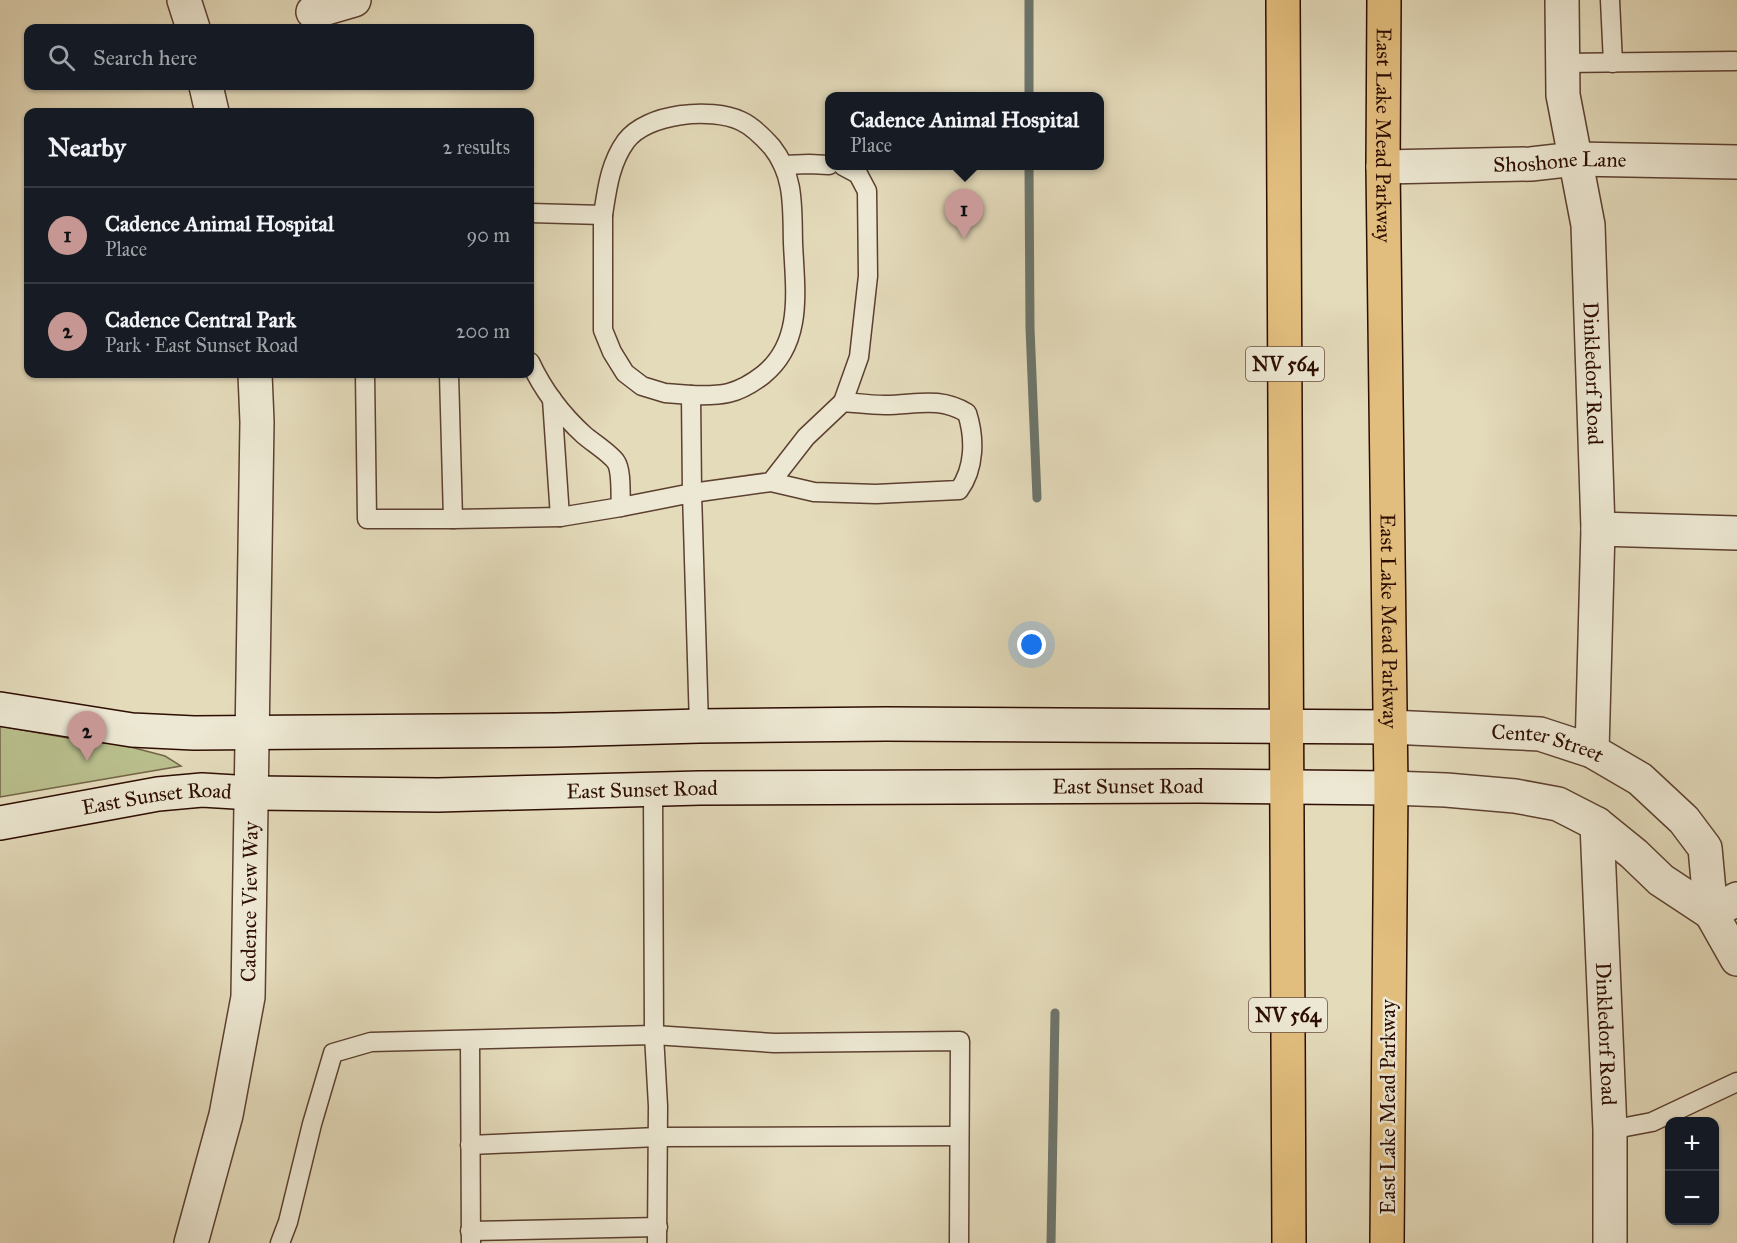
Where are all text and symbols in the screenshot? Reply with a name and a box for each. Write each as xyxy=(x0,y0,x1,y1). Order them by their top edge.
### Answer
search box xyxy=(24,24,534,90)
street label: East Lake Mead Parkway xyxy=(1370,27,1397,244)
icon: search xyxy=(45,41,78,74)
text: Search here xyxy=(93,44,197,71)
popup xyxy=(825,92,1104,170)
text: Cadence Animal Hospital xyxy=(850,106,1079,133)
text: Nearby xyxy=(48,131,126,163)
text: Place xyxy=(850,133,892,157)
text: 2 results xyxy=(442,135,510,159)
street label: Shoshone Lane xyxy=(1493,146,1627,178)
pin: 1 xyxy=(944,190,984,239)
text: Cadence Animal Hospital xyxy=(105,210,334,237)
text: 1 xyxy=(64,223,71,247)
text: 90 m xyxy=(467,223,510,247)
text: Place xyxy=(105,237,147,261)
street label: Dinkledorf Road xyxy=(1578,301,1608,446)
text: Cadence Central Park xyxy=(105,306,296,333)
text: 2 xyxy=(63,319,72,343)
text: 200 m xyxy=(456,319,510,343)
text: Park · East Sunset Road xyxy=(105,333,298,357)
road number: NV 564 xyxy=(1246,347,1324,381)
street label: East Lake Mead Parkway xyxy=(1374,513,1403,730)
your location xyxy=(1017,630,1046,659)
pin: 2 xyxy=(68,712,106,761)
street label: Center Street xyxy=(1491,719,1609,768)
street label: East Sunset Road xyxy=(1052,773,1204,800)
street label: East Sunset Road xyxy=(566,775,718,805)
street label: East Sunset Road xyxy=(80,777,233,821)
street label: Cadence View Way xyxy=(235,820,264,982)
street label: Dinkledorf Road xyxy=(1590,962,1622,1106)
road number: NV 564 xyxy=(1249,998,1327,1032)
street label: East Lake Mead Parkway xyxy=(1375,998,1401,1214)
map controls xyxy=(1665,1117,1719,1225)
button: + xyxy=(1665,1117,1719,1171)
button: − xyxy=(1665,1171,1719,1225)

